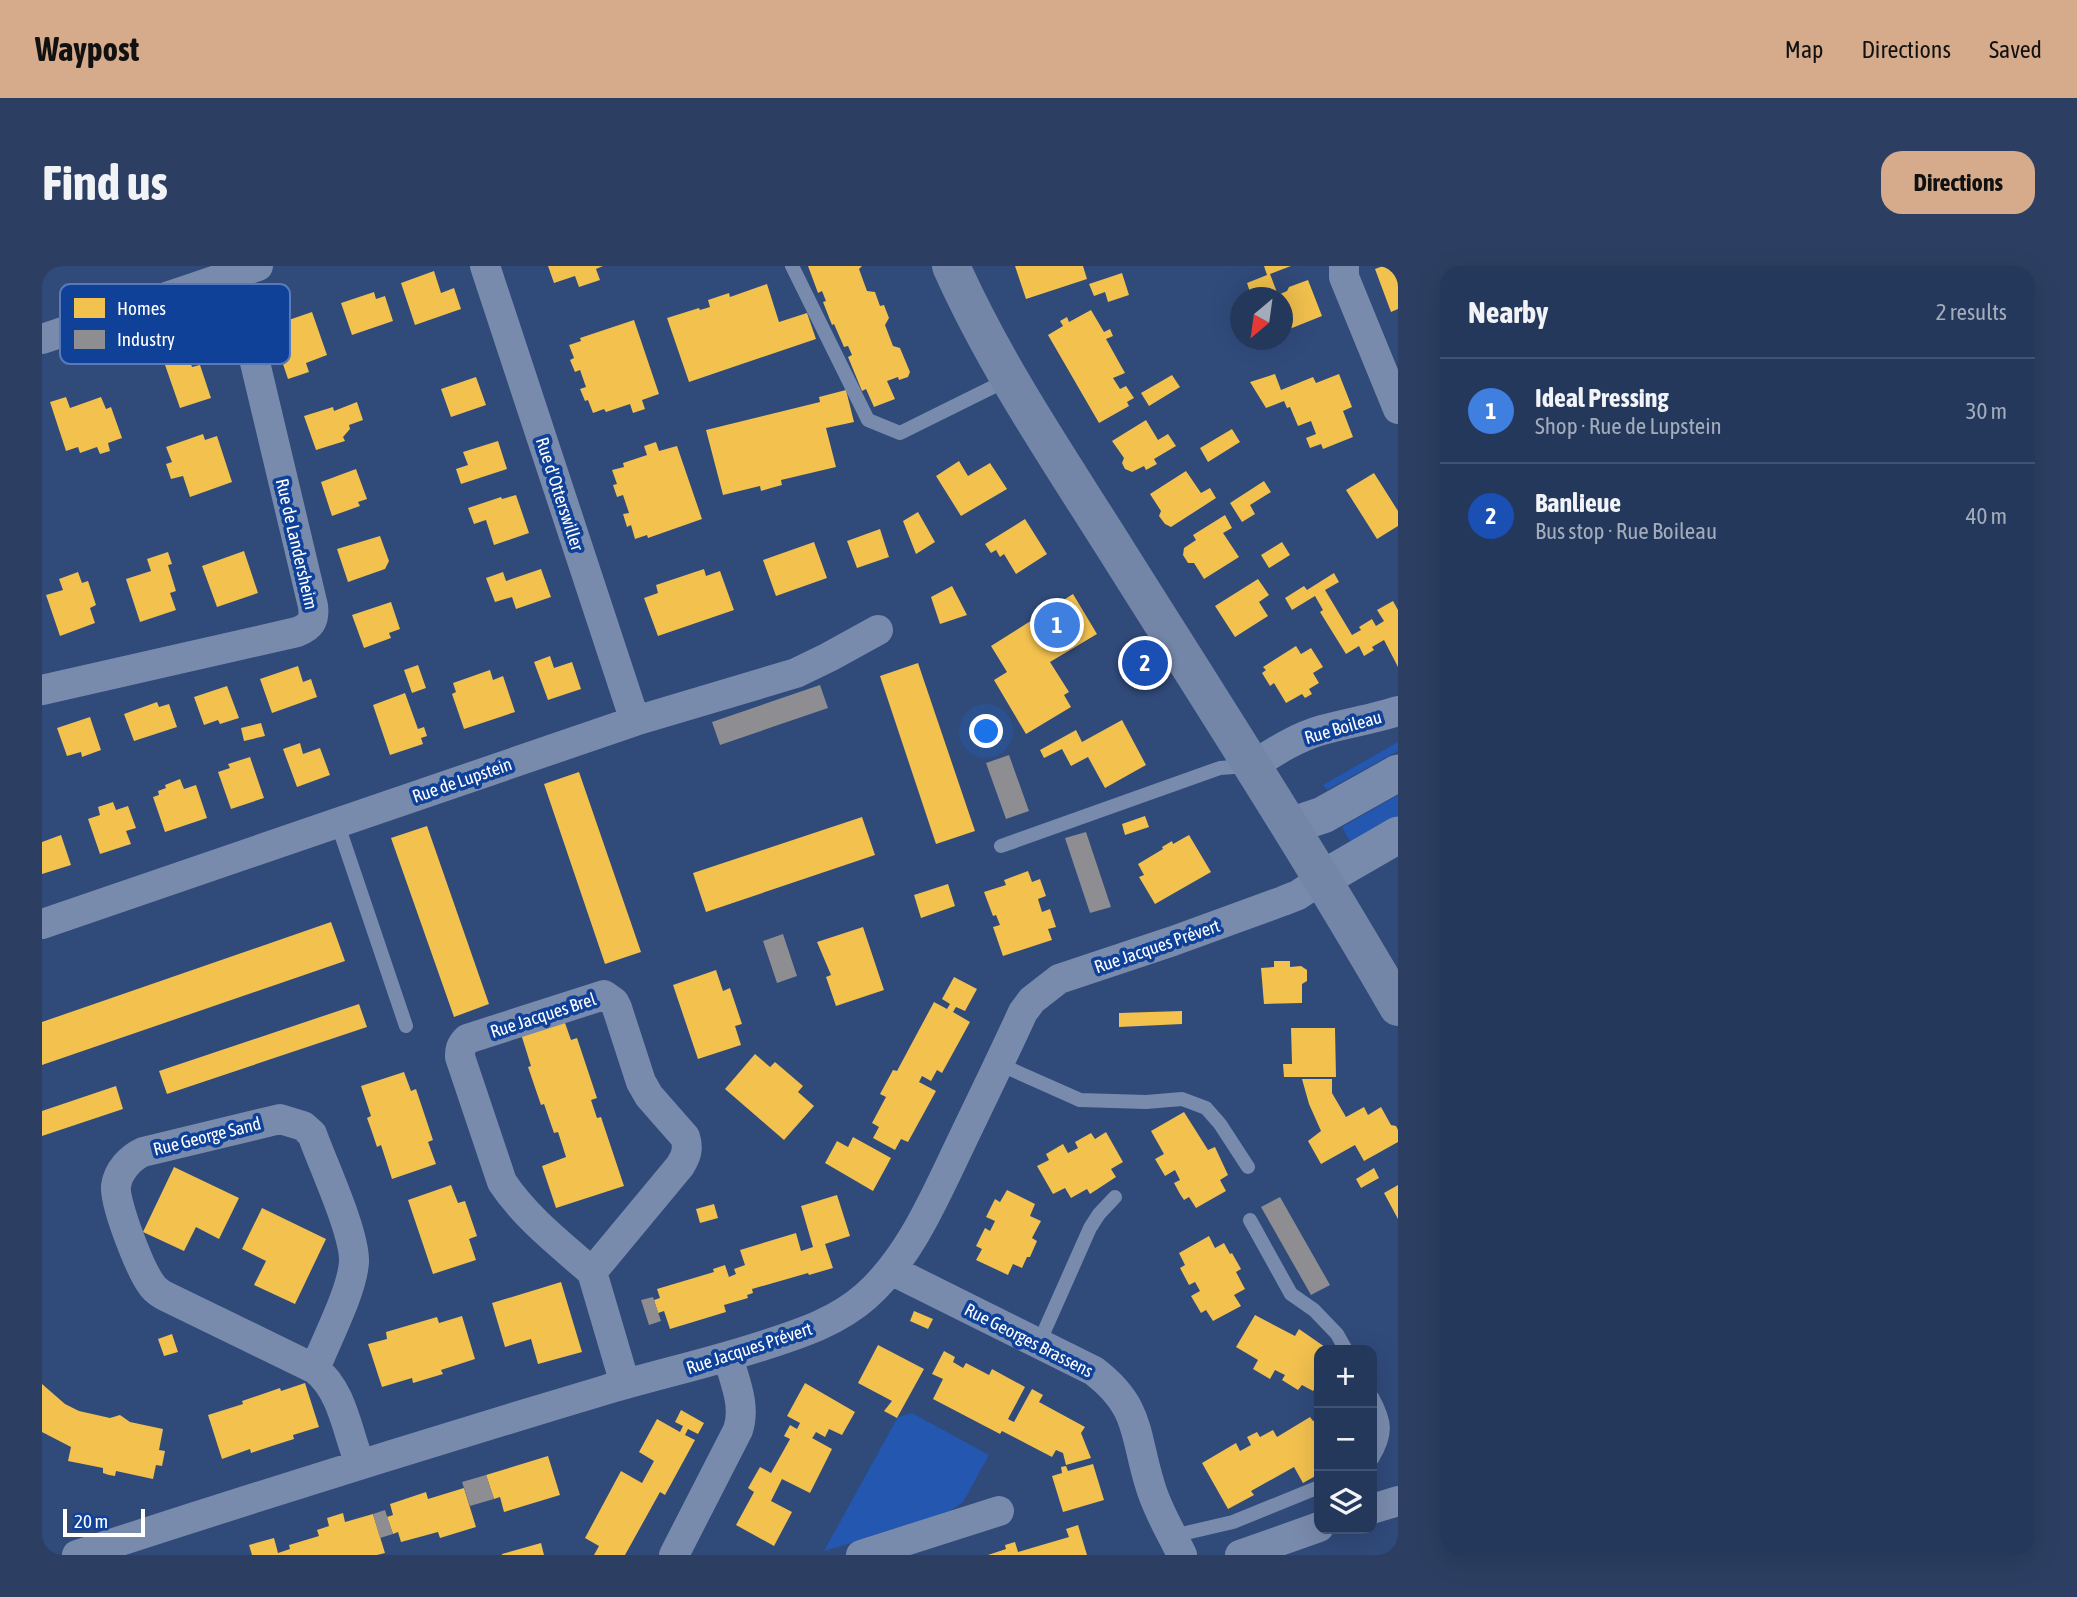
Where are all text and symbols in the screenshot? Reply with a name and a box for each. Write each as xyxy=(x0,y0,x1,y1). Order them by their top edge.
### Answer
text: Waypost xyxy=(35,30,139,68)
text: Map xyxy=(1785,36,1823,63)
text: Directions xyxy=(1861,36,1951,63)
text: Saved xyxy=(1989,36,2042,63)
button: Directions xyxy=(1881,151,2035,214)
text: Find us xyxy=(42,154,168,210)
legend xyxy=(60,284,290,364)
north arrow xyxy=(1230,287,1293,350)
text: Nearby xyxy=(1468,295,1548,329)
text: Homes xyxy=(117,297,166,319)
text: 2 results xyxy=(1936,299,2007,325)
text: Industry xyxy=(117,328,175,350)
text: Ideal Pressing xyxy=(1535,383,1669,413)
text: 1 xyxy=(1486,398,1496,424)
text: 30 m xyxy=(1966,398,2007,424)
text: Shop · Rue de Lupstein xyxy=(1535,413,1722,439)
street label: Rue d'Otterswiller xyxy=(532,435,588,554)
street label: Rue de Landersheim xyxy=(272,476,322,612)
text: Banlieue xyxy=(1535,488,1621,518)
text: 2 xyxy=(1486,503,1496,529)
text: 40 m xyxy=(1966,503,2007,529)
text: Bus stop · Rue Boileau xyxy=(1535,518,1717,544)
pin: 1 xyxy=(1034,599,1080,651)
pin: 2 xyxy=(1122,637,1168,689)
street label: Rue Boileau xyxy=(1302,706,1384,748)
your location xyxy=(969,714,1003,748)
street label: Rue de Lupstein xyxy=(409,753,515,807)
street label: Rue Jacques Prévert xyxy=(1092,915,1222,977)
street label: Rue Jacques Brel xyxy=(487,988,599,1042)
street label: Rue George Sand xyxy=(151,1112,263,1160)
street label: Rue Georges Brassens xyxy=(961,1299,1097,1381)
street label: Rue Jacques Prévert xyxy=(683,1318,815,1378)
map controls xyxy=(1314,1345,1377,1534)
button: + xyxy=(1314,1345,1377,1408)
button: − xyxy=(1314,1408,1377,1471)
button: layers xyxy=(1314,1471,1377,1534)
scale bar xyxy=(63,1506,145,1538)
text: 20 m xyxy=(74,1510,108,1532)

